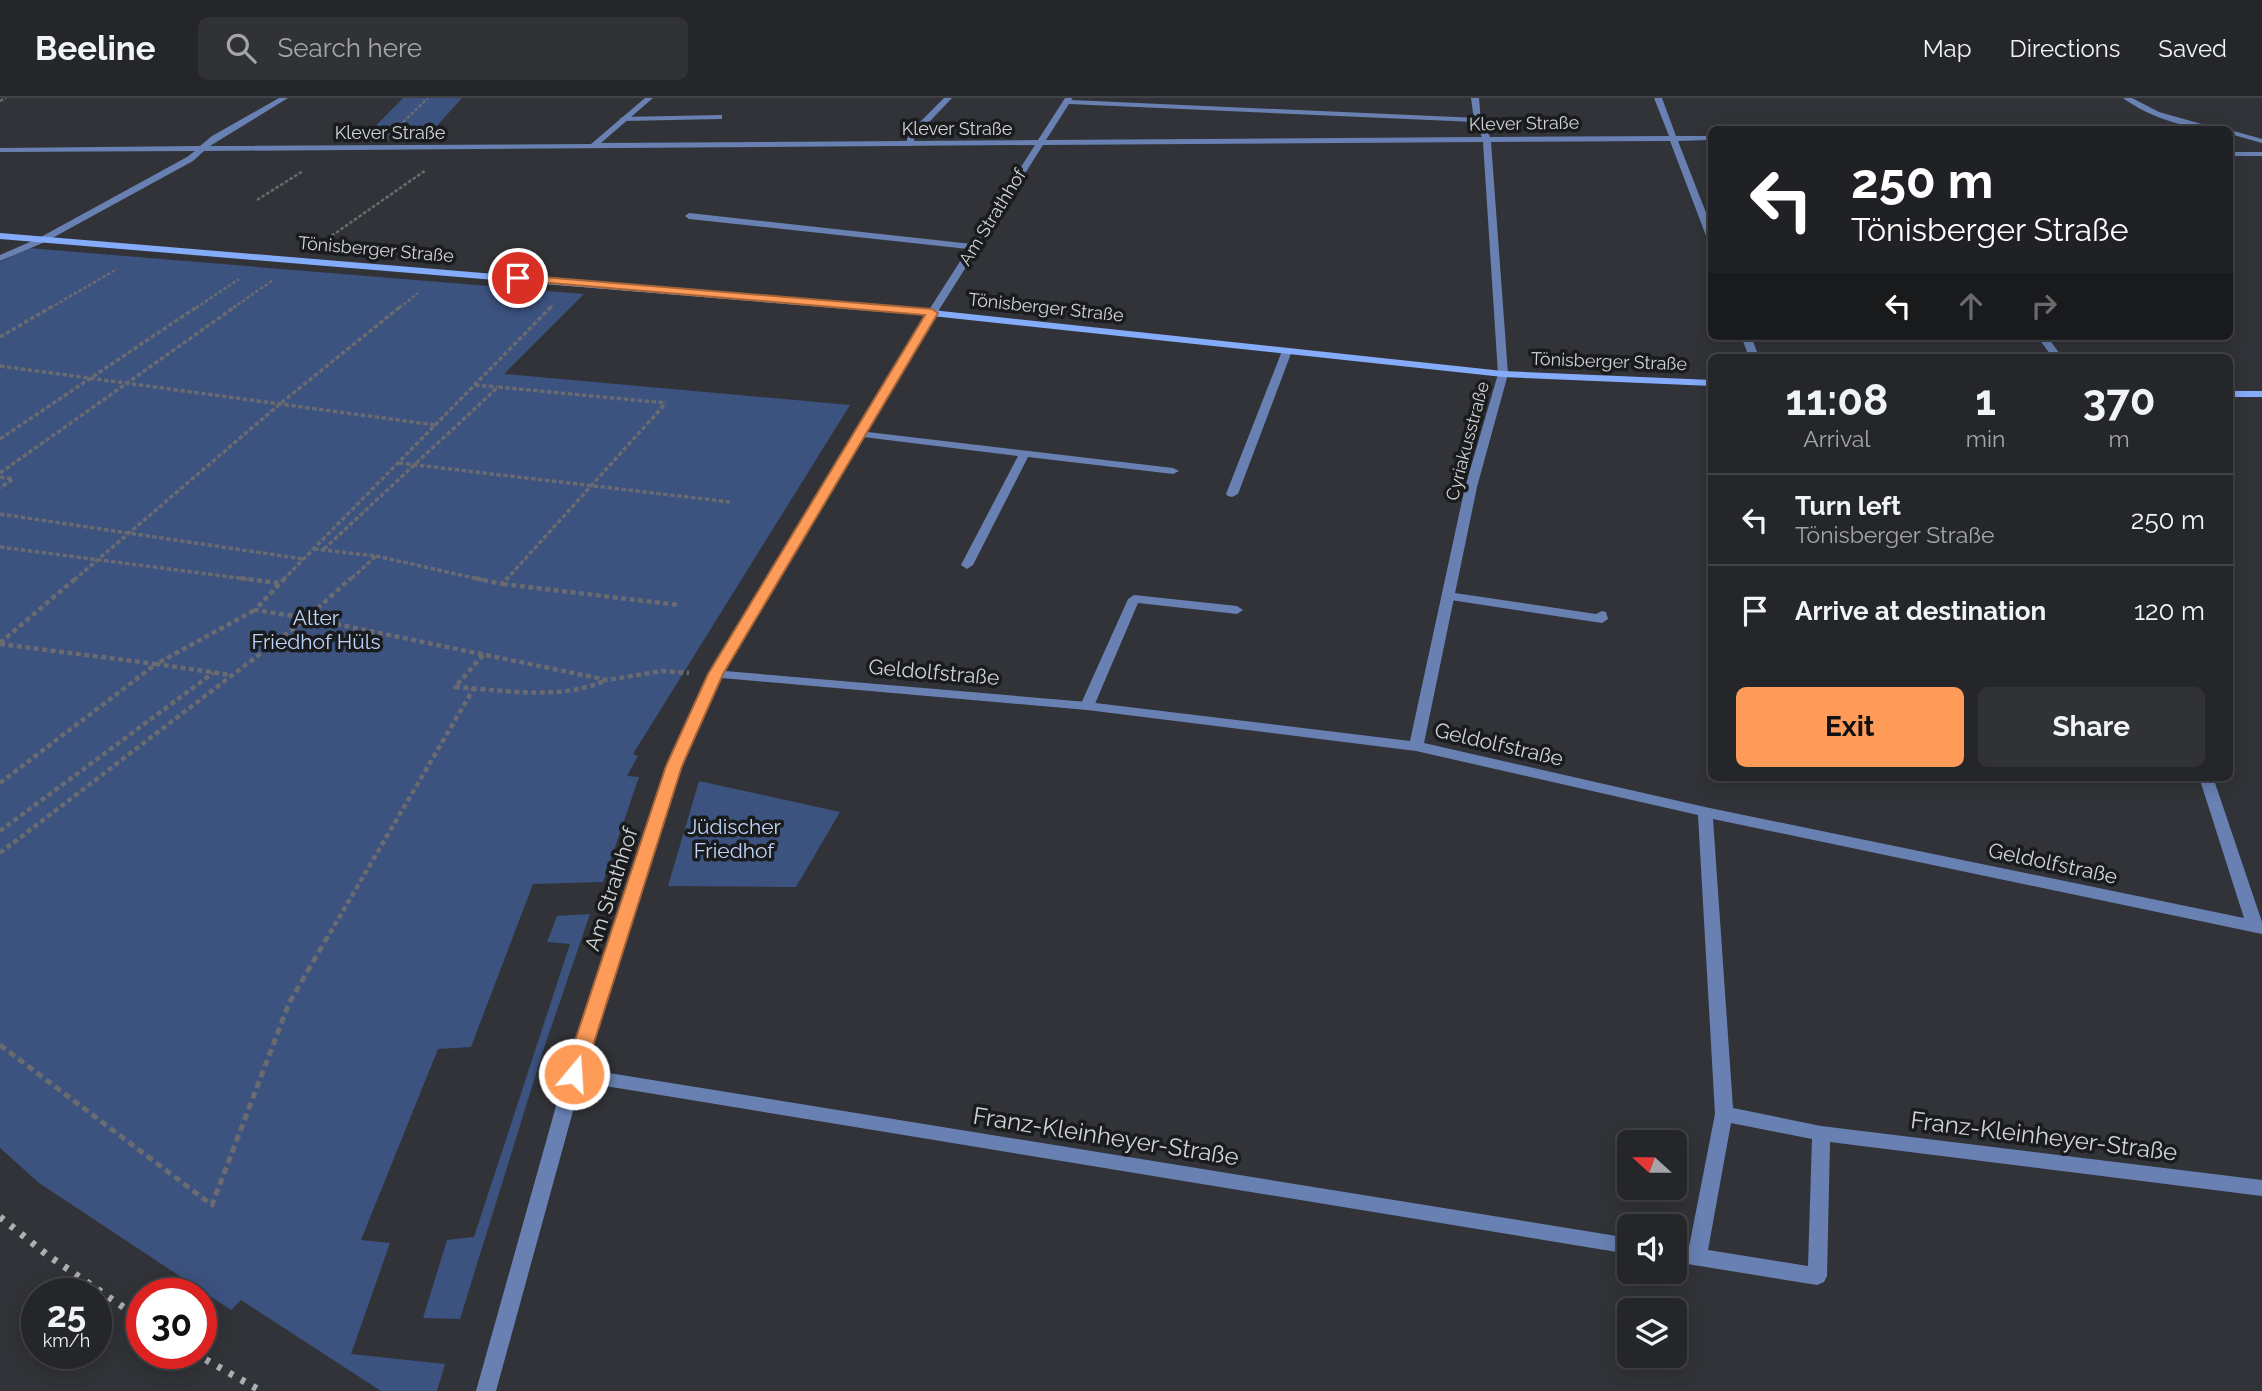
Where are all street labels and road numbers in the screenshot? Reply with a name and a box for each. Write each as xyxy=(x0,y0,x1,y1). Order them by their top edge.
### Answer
street label: Klever Straße xyxy=(1469,112,1580,134)
street label: Klever Straße xyxy=(902,118,1013,139)
street label: Klever Straße xyxy=(335,122,446,143)
street label: Am Strathhof xyxy=(954,164,1031,269)
street label: Tönisberger Straße xyxy=(297,232,455,266)
street label: Tönisberger Straße xyxy=(967,288,1125,326)
street label: Tönisberger Straße xyxy=(1531,348,1688,374)
street label: Cyriakusstraße xyxy=(1441,379,1493,503)
street label: Geldolfstraße xyxy=(868,654,1000,690)
street label: Geldolfstraße xyxy=(1432,717,1566,771)
street label: Am Strathhof xyxy=(579,823,643,954)
street label: Geldolfstraße xyxy=(1986,837,2120,889)
street label: Franz-Kleinheyer-Straße xyxy=(971,1101,1241,1171)
street label: Franz-Kleinheyer-Straße xyxy=(1909,1105,2179,1167)

